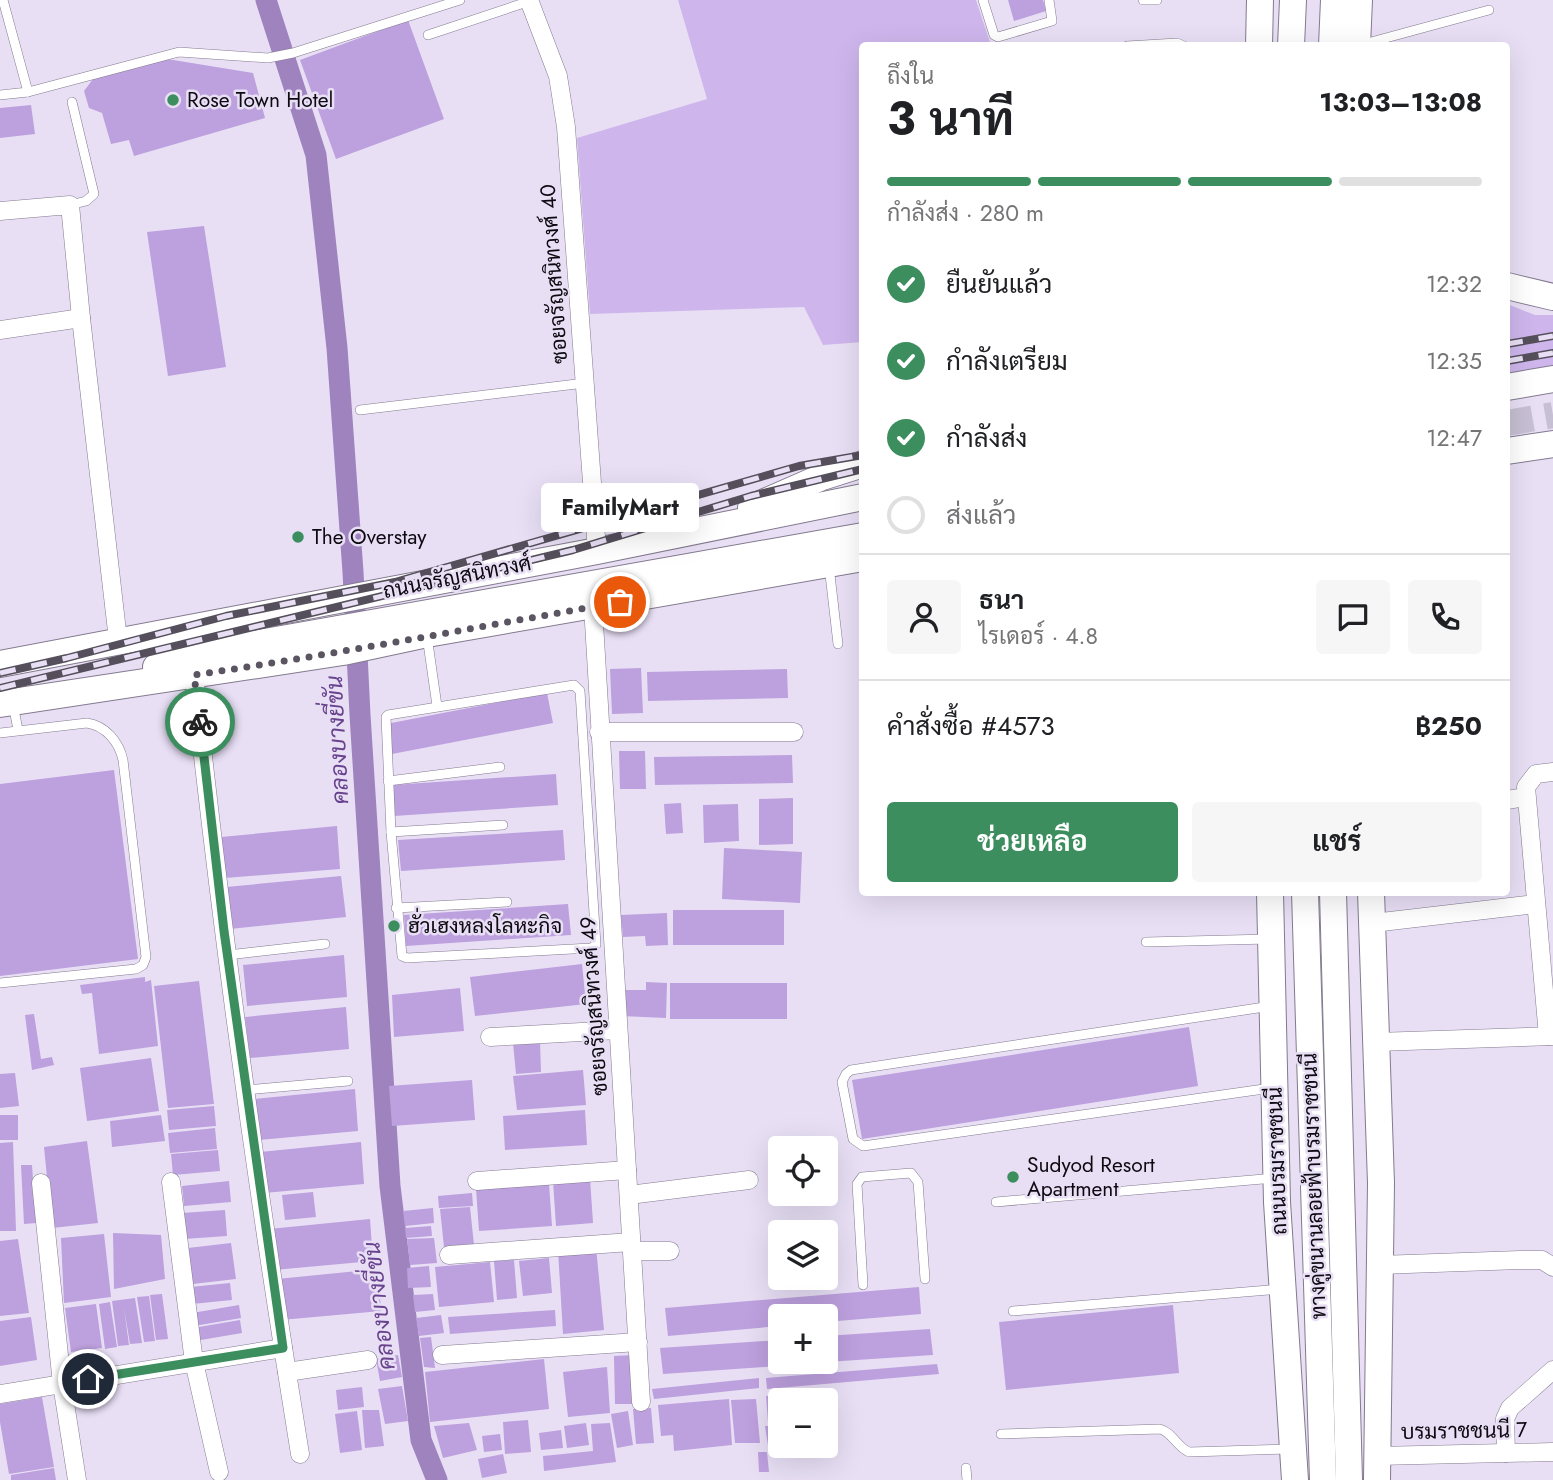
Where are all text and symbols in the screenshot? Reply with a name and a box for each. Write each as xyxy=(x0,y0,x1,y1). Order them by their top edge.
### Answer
text: ถึงใน xyxy=(887,59,934,93)
text: 13:03–13:08 xyxy=(1319,83,1482,121)
place label: Rose Town Hotel xyxy=(187,85,333,115)
text: 3 นาที xyxy=(887,86,1014,152)
marker: Rose Town Hotel xyxy=(165,92,181,108)
street label: ซอยจรัญสนิทวงศ์ 40 xyxy=(533,183,575,365)
text: กำลังส่ง · 280 m xyxy=(887,196,1044,230)
icon: check xyxy=(887,265,925,303)
text: ยืนยันแล้ว xyxy=(946,265,1052,303)
text: 12:32 xyxy=(1426,267,1482,301)
icon: check xyxy=(887,342,925,380)
text: กำลังเตรียม xyxy=(946,342,1068,380)
text: 12:35 xyxy=(1426,344,1482,378)
icon: check xyxy=(887,419,925,457)
text: กำลังส่ง xyxy=(946,419,1027,457)
text: 12:47 xyxy=(1426,421,1482,455)
callout: FamilyMart xyxy=(541,483,699,532)
text: FamilyMart xyxy=(561,490,679,524)
text: ส่งแล้ว xyxy=(946,496,1016,534)
place label: The Overstay xyxy=(312,522,427,552)
marker: The Overstay xyxy=(290,529,306,545)
street label: ถนนจรัญสนิทวงศ์ xyxy=(380,548,534,606)
pin xyxy=(590,572,650,632)
button: person xyxy=(887,580,961,654)
button: chat xyxy=(1316,580,1390,654)
button: phone xyxy=(1408,580,1482,654)
text: ธนา xyxy=(979,581,1024,619)
icon: bag xyxy=(601,583,639,621)
text: ไรเดอร์ · 4.8 xyxy=(979,619,1098,653)
water label: คลองบางยี่ขัน xyxy=(313,674,357,806)
courier xyxy=(165,687,235,757)
icon: bike xyxy=(181,703,219,741)
text: คำสั่งซื้อ #4573 xyxy=(887,707,1055,745)
text: ฿250 xyxy=(1415,707,1482,745)
button: ช่วยเหลือ xyxy=(887,802,1178,882)
button: แชร์ xyxy=(1192,802,1482,882)
place label: ฮั่วเฮงหลงโลหะกิจ xyxy=(408,907,562,941)
street label: ซอยจรัญสนิทวงศ์ 49 xyxy=(573,915,615,1097)
marker: ฮั่วเฮงหลงโลหะกิจ xyxy=(386,918,402,934)
street label: ทางคู่ขนานลอยฟ้าบรมราชชนนี xyxy=(1294,1052,1334,1320)
street label: ถนนบรมราชชนนี xyxy=(1259,1086,1295,1236)
map controls xyxy=(768,1136,838,1458)
button: locate xyxy=(768,1136,838,1206)
place label: Sudyod Resort Apartment xyxy=(1027,1150,1155,1204)
marker: Sudyod Resort Apartment xyxy=(1005,1169,1021,1185)
button: layers xyxy=(768,1220,838,1290)
water label: คลองบางยี่ขัน xyxy=(350,1240,404,1373)
button: + xyxy=(768,1304,838,1374)
pin xyxy=(58,1349,118,1409)
icon: home xyxy=(69,1360,107,1398)
button: − xyxy=(768,1388,838,1458)
street label: บรมราชชนนี 7 xyxy=(1401,1415,1527,1447)

